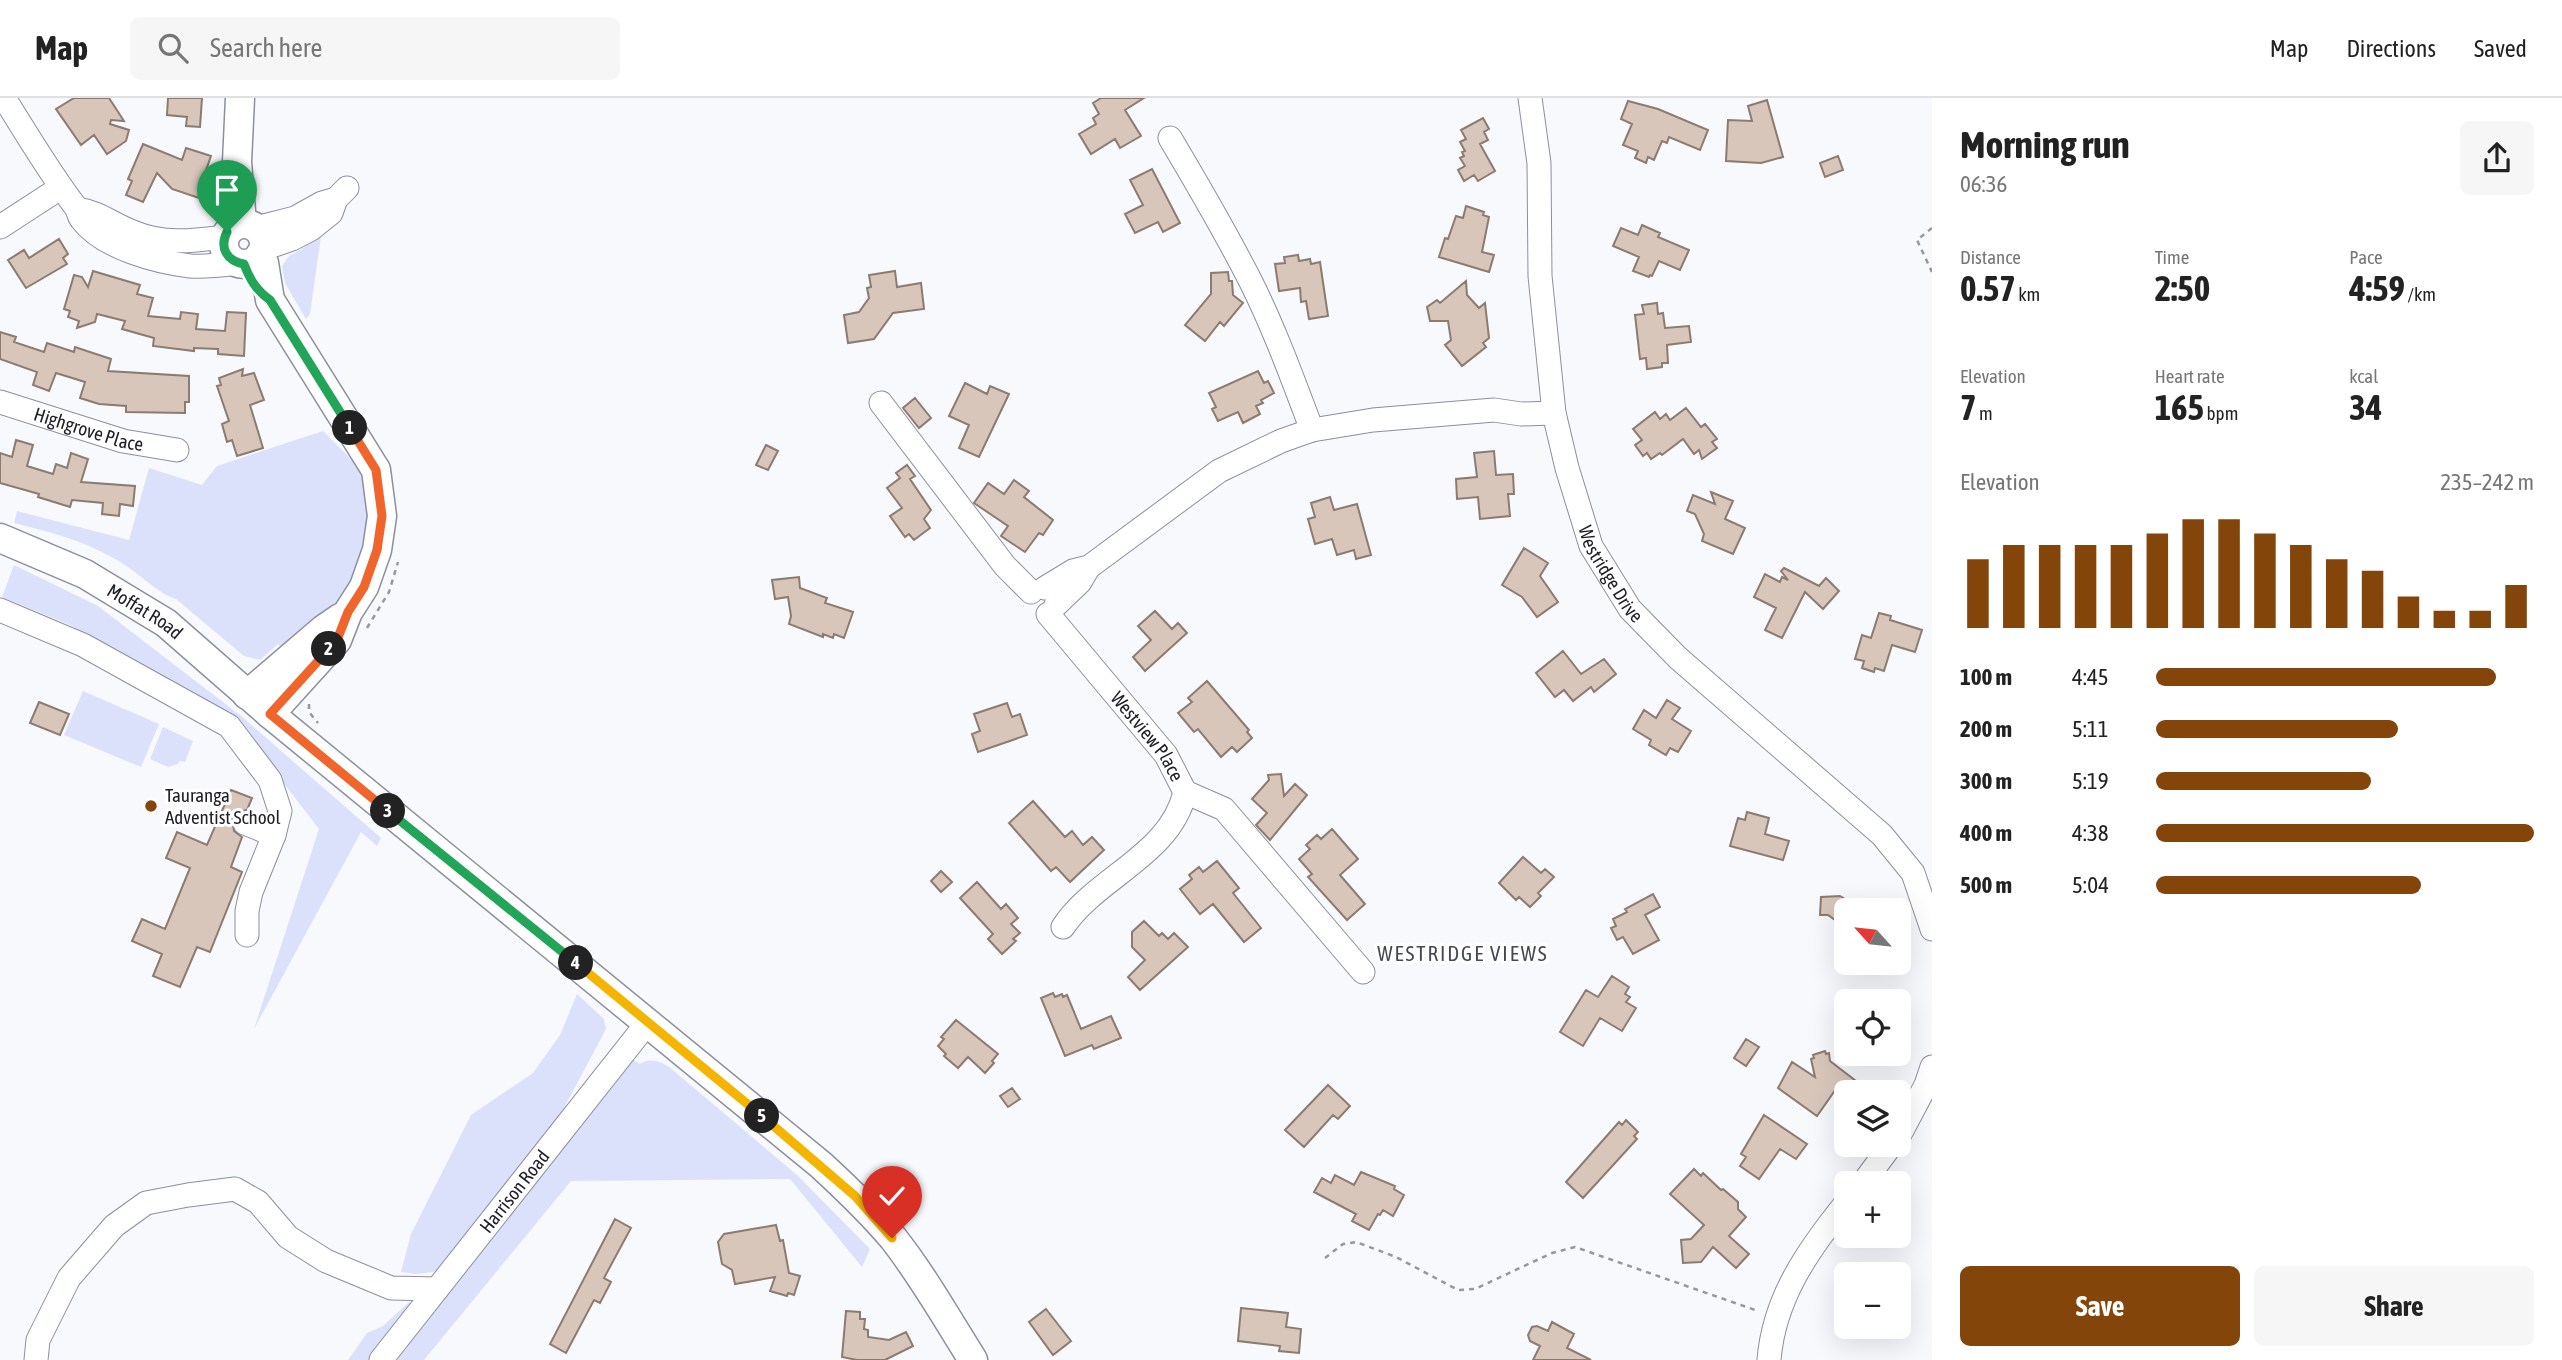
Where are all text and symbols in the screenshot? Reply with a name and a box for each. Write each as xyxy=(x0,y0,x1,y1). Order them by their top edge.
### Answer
search box xyxy=(130,17,620,80)
text: Map xyxy=(35,29,88,67)
icon: search xyxy=(154,29,192,67)
text: Search here xyxy=(210,33,322,63)
text: Map xyxy=(2270,35,2308,62)
text: Directions xyxy=(2346,35,2436,62)
text: Saved xyxy=(2474,35,2527,62)
button: share xyxy=(2460,121,2534,195)
text: Morning run xyxy=(1960,123,2130,166)
pin xyxy=(197,160,257,232)
icon: arrive xyxy=(208,171,246,209)
text: 06:36 xyxy=(1960,171,2007,197)
text: Distance xyxy=(1960,246,2021,268)
text: Time xyxy=(2155,246,2189,268)
text: Pace xyxy=(2349,246,2383,268)
text: 0.57 xyxy=(1960,268,2016,308)
text: 2:50 xyxy=(2155,268,2210,308)
text: 4:59 xyxy=(2349,268,2405,308)
text: km xyxy=(2016,283,2040,305)
text: /km xyxy=(2405,283,2436,305)
text: Elevation xyxy=(1960,365,2026,387)
text: Heart rate xyxy=(2155,365,2225,387)
text: kcal xyxy=(2349,365,2378,387)
text: 7 xyxy=(1960,387,1976,427)
text: 165 xyxy=(2155,387,2204,427)
text: 34 xyxy=(2349,387,2382,427)
text: m xyxy=(1976,402,1993,424)
text: bpm xyxy=(2204,402,2238,424)
street label: Highgrove Place xyxy=(31,403,145,455)
pin: 1 xyxy=(332,410,368,446)
text: 1 xyxy=(345,416,354,438)
text: Elevation xyxy=(1960,469,2040,495)
text: 235–242 m xyxy=(2440,469,2534,495)
street label: Westridge Drive xyxy=(1574,523,1648,627)
street label: Moffat Road xyxy=(103,579,187,644)
pin: 2 xyxy=(312,632,346,666)
text: 2 xyxy=(324,637,333,659)
text: 100 m xyxy=(1960,664,2012,690)
text: 4:45 xyxy=(2072,664,2109,690)
street label: Westview Place xyxy=(1106,687,1189,785)
text: 200 m xyxy=(1960,716,2012,742)
text: 5:11 xyxy=(2072,716,2109,742)
text: 300 m xyxy=(1960,768,2012,794)
text: 5:19 xyxy=(2072,768,2109,794)
place label: Tauranga Adventist School xyxy=(165,784,281,828)
pin: 3 xyxy=(370,794,406,828)
marker: Tauranga Adventist School xyxy=(143,798,159,814)
text: 3 xyxy=(383,799,392,821)
text: 400 m xyxy=(1960,820,2012,846)
text: 4:38 xyxy=(2072,820,2109,846)
text: 500 m xyxy=(1960,872,2012,898)
text: 5:04 xyxy=(2072,872,2109,898)
north arrow xyxy=(1834,898,1911,975)
map controls xyxy=(1834,898,1911,1339)
district label: WESTRIDGE VIEWS xyxy=(1377,941,1549,965)
pin: 4 xyxy=(558,946,594,980)
text: 4 xyxy=(571,951,580,973)
button: locate xyxy=(1834,989,1911,1066)
button: layers xyxy=(1834,1080,1911,1157)
pin: 5 xyxy=(744,1098,780,1134)
text: 5 xyxy=(757,1104,766,1126)
street label: Harrison Road xyxy=(475,1146,554,1237)
pin xyxy=(862,1166,922,1238)
button: + xyxy=(1834,1171,1911,1248)
icon: check xyxy=(873,1177,911,1215)
button: − xyxy=(1834,1262,1911,1339)
button: Save xyxy=(1960,1266,2240,1346)
button: Share xyxy=(2254,1266,2534,1346)

